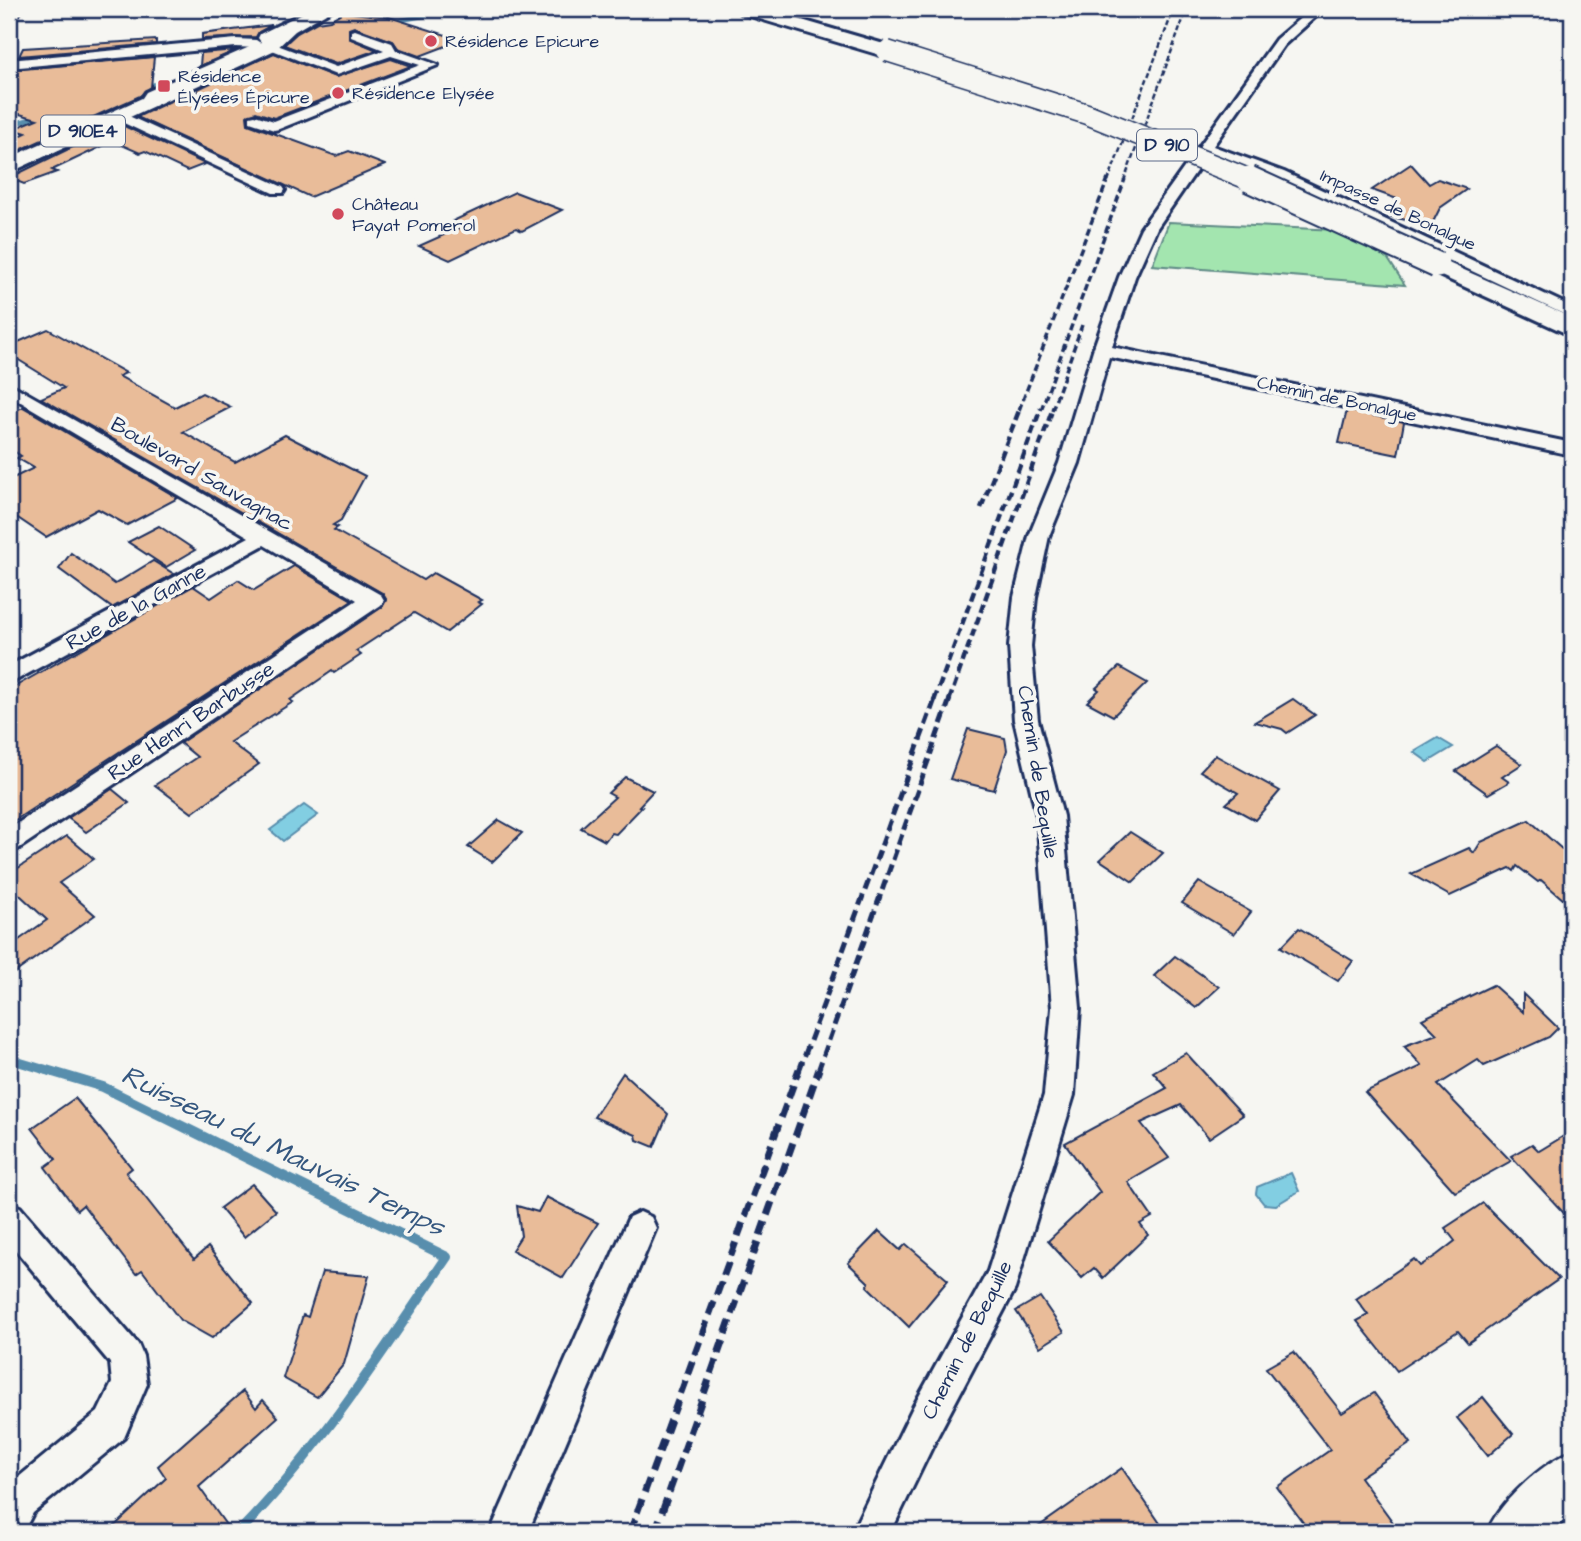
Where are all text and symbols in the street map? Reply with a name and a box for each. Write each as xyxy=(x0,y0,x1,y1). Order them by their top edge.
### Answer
place label: Résidence Epicure xyxy=(445,29,599,54)
marker: Résidence Epicure xyxy=(423,33,439,49)
place label: Résidence Élysées Épicure xyxy=(178,64,310,111)
marker: Résidence Élysées Épicure xyxy=(156,78,172,94)
place label: Résidence Elysée xyxy=(352,81,495,107)
marker: Résidence Elysée xyxy=(330,85,346,101)
road number: D 910E4 xyxy=(41,116,125,146)
road number: D 910 xyxy=(1137,130,1197,160)
street label: Impasse de Bonalgue xyxy=(1316,163,1480,258)
place label: Château Fayat Pomerol xyxy=(352,192,476,239)
marker: Château Fayat Pomerol xyxy=(330,206,346,222)
street label: Chemin de Bonalgue xyxy=(1255,370,1419,429)
street label: Boulevard Sauvagnac xyxy=(104,410,299,540)
street label: Rue de la Ganne xyxy=(61,557,211,657)
street label: Rue Henri Barbusse xyxy=(102,654,280,788)
street label: Chemin de Bequille xyxy=(1010,684,1066,860)
water label: Ruisseau du Mauvais Temps xyxy=(115,1056,453,1247)
street label: Chemin de Bequille xyxy=(914,1256,1020,1424)

